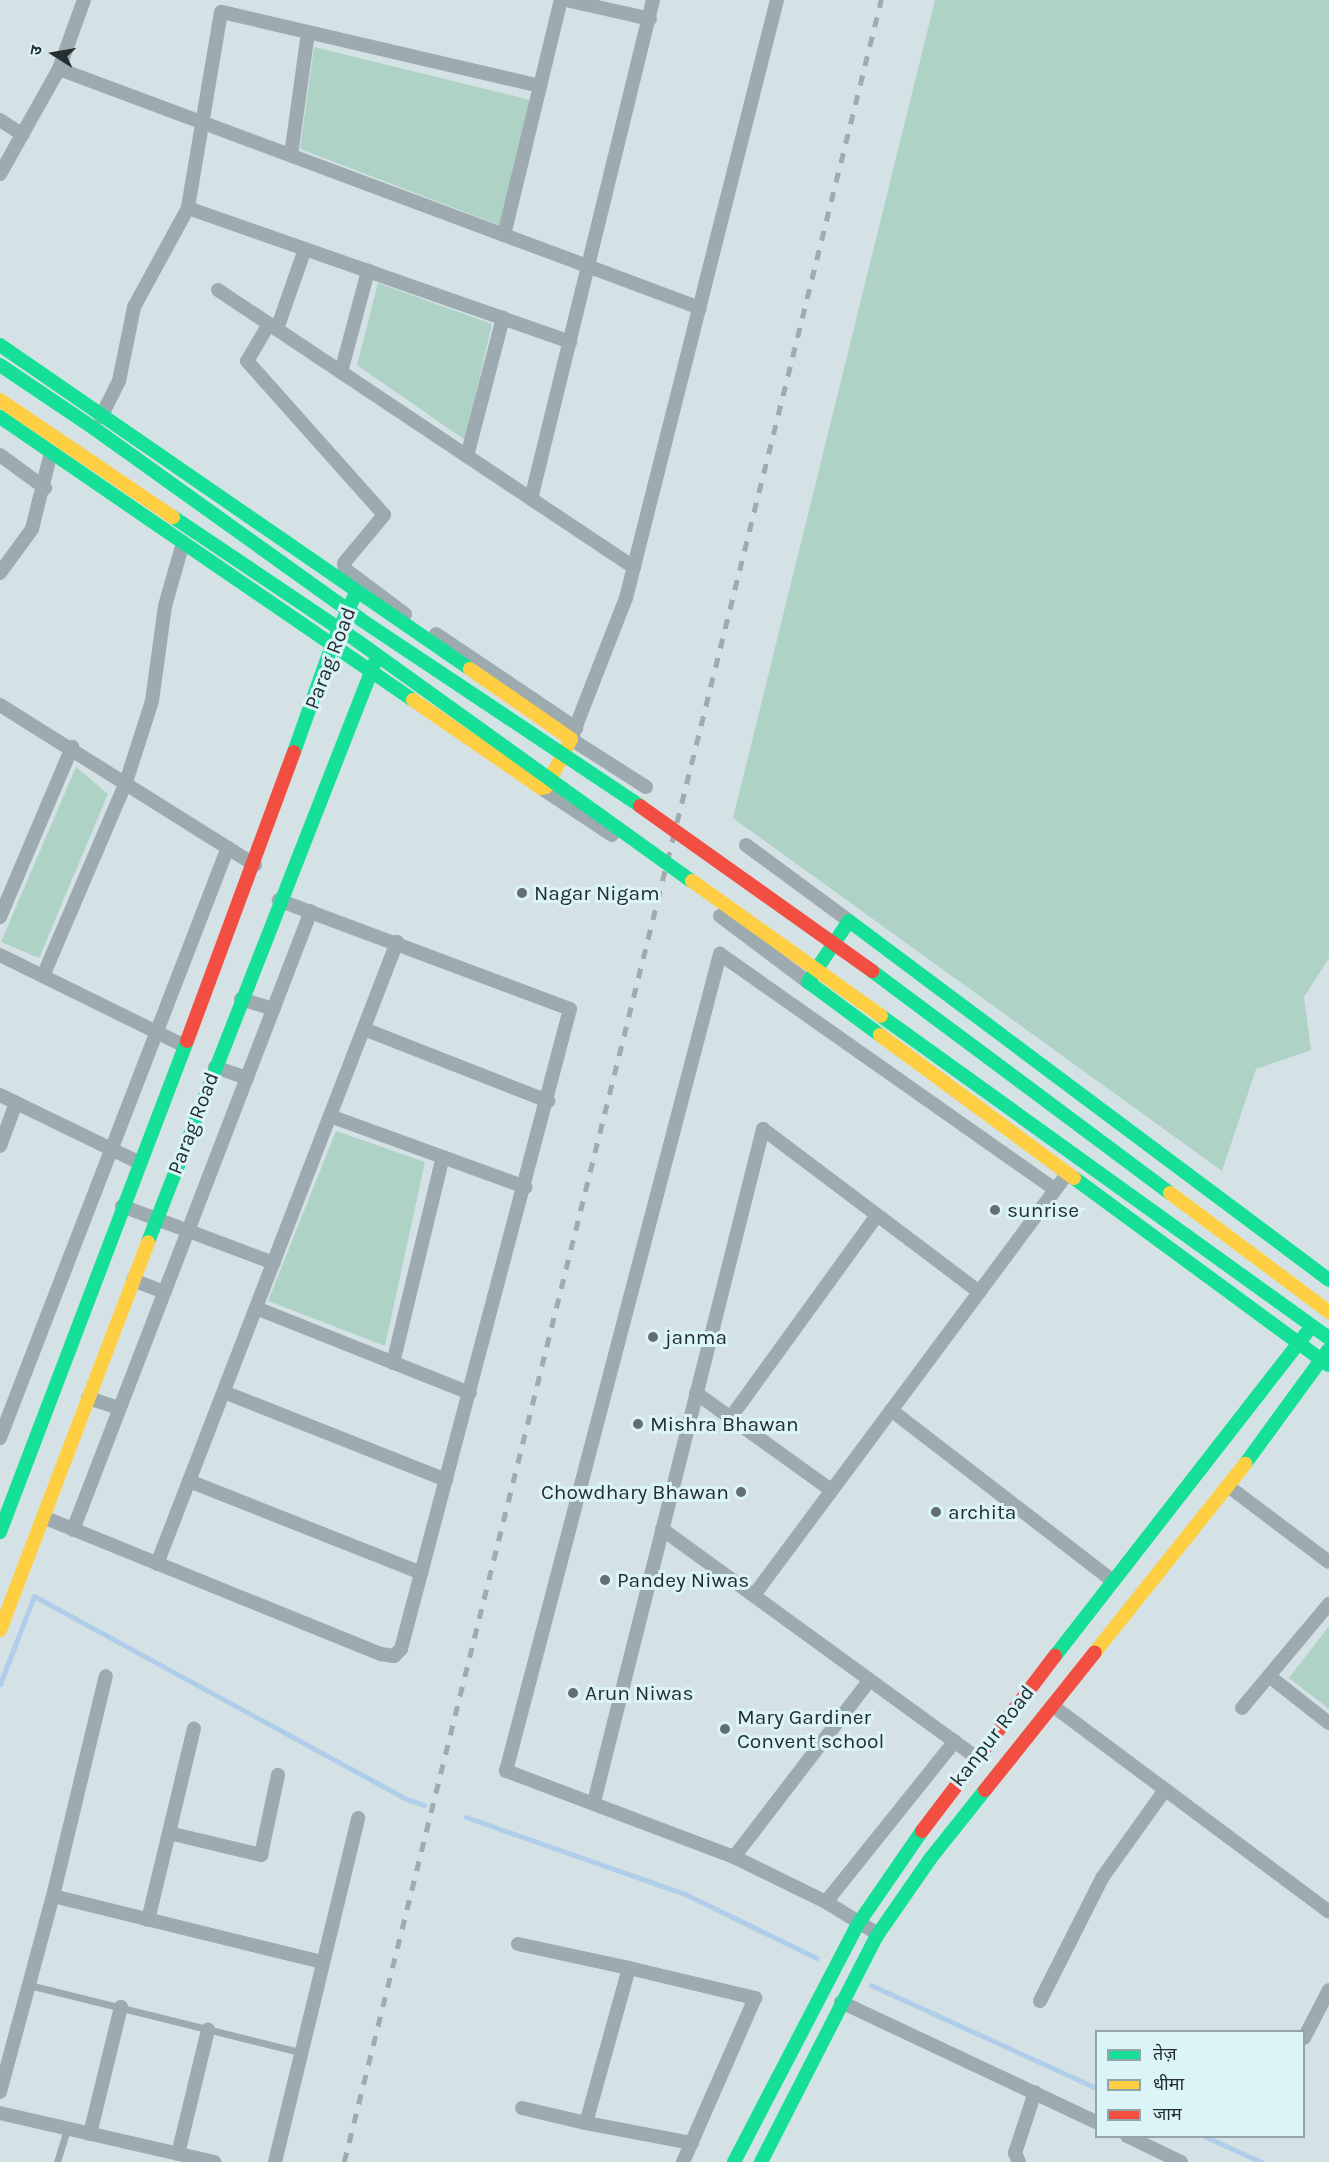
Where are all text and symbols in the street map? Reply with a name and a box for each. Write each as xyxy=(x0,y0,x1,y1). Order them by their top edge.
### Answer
north arrow xyxy=(24,24,84,84)
text: उ xyxy=(26,44,46,57)
street label: Parag Road xyxy=(299,603,361,713)
place label: Nagar Nigam xyxy=(534,880,660,906)
marker: Nagar Nigam xyxy=(515,886,529,900)
street label: Parag Road xyxy=(162,1068,224,1178)
place label: sunrise xyxy=(1007,1197,1079,1223)
marker: sunrise xyxy=(988,1203,1002,1217)
place label: janma xyxy=(665,1324,727,1350)
marker: janma xyxy=(646,1330,660,1344)
place label: Mishra Bhawan xyxy=(650,1411,799,1437)
marker: Mishra Bhawan xyxy=(631,1417,645,1431)
place label: Chowdhary Bhawan xyxy=(541,1479,729,1505)
marker: Chowdhary Bhawan xyxy=(734,1485,748,1499)
place label: archita xyxy=(948,1499,1016,1525)
marker: archita xyxy=(929,1505,943,1519)
place label: Pandey Niwas xyxy=(617,1567,749,1593)
marker: Pandey Niwas xyxy=(598,1573,612,1587)
place label: Arun Niwas xyxy=(585,1680,693,1706)
street label: kanpur Road xyxy=(945,1680,1039,1792)
marker: Arun Niwas xyxy=(566,1686,580,1700)
place label: Mary Gardiner Convent school xyxy=(737,1704,884,1754)
marker: Mary Gardiner Convent school xyxy=(718,1722,732,1736)
legend xyxy=(1095,2030,1305,2138)
text: तेज़ xyxy=(1153,2043,1177,2065)
text: धीमा xyxy=(1153,2073,1184,2095)
text: जाम xyxy=(1153,2103,1182,2125)

